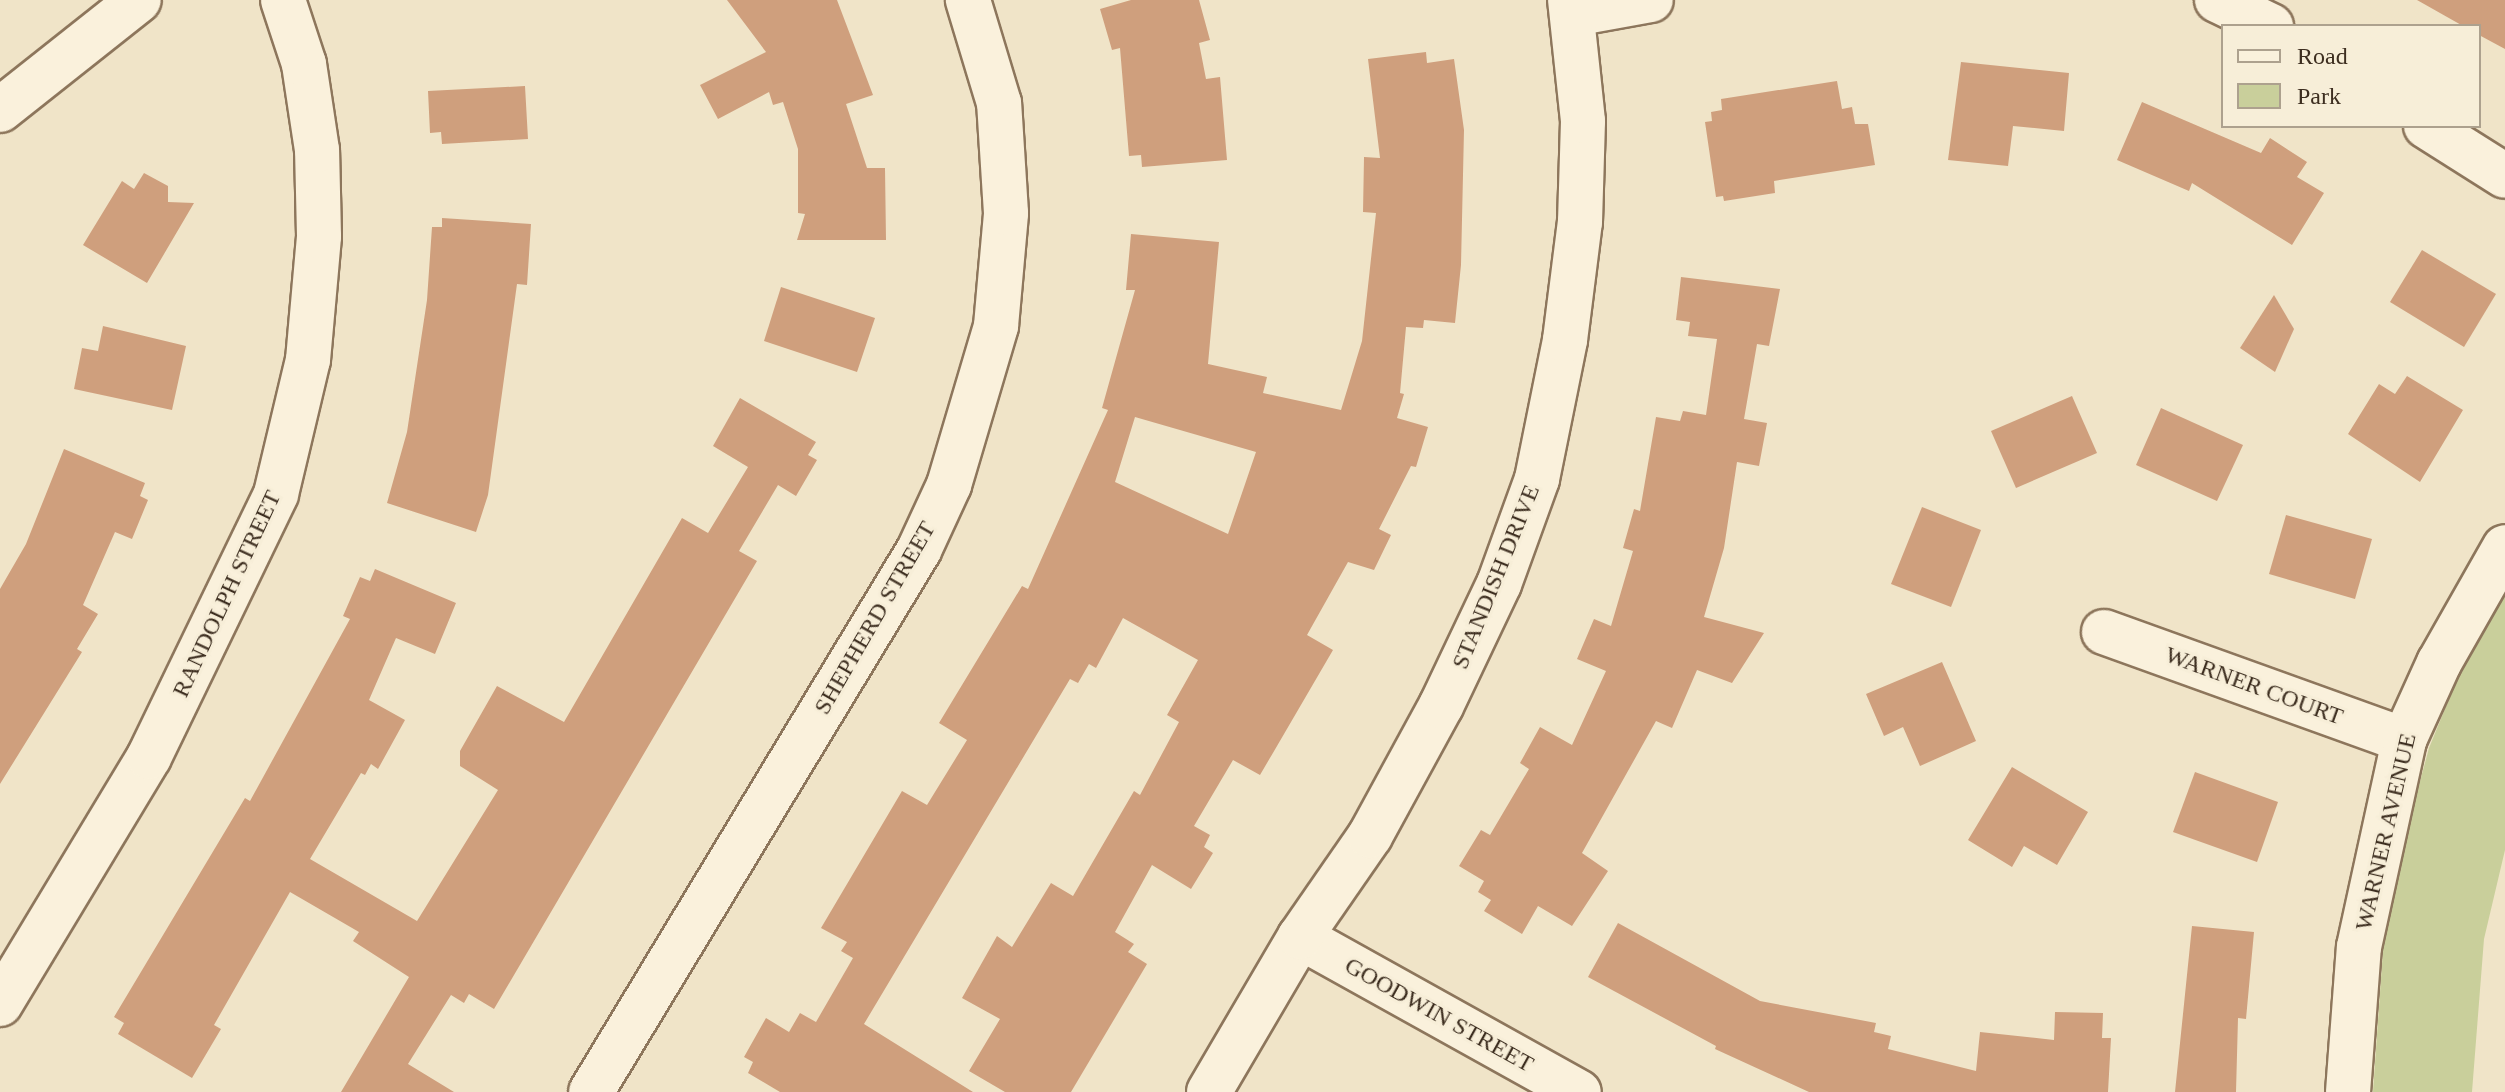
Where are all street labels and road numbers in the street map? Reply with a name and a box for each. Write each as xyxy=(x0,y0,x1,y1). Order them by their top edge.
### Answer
street label: STANDISH DRIVE xyxy=(1446,481,1546,673)
street label: RANDOLPH STREET xyxy=(166,486,288,702)
street label: SHEPHERD STREET xyxy=(808,516,942,720)
street label: WARNER COURT xyxy=(2161,640,2347,732)
street label: WARNER AVENUE xyxy=(2349,730,2423,934)
street label: GOODWIN STREET xyxy=(1340,951,1538,1079)

